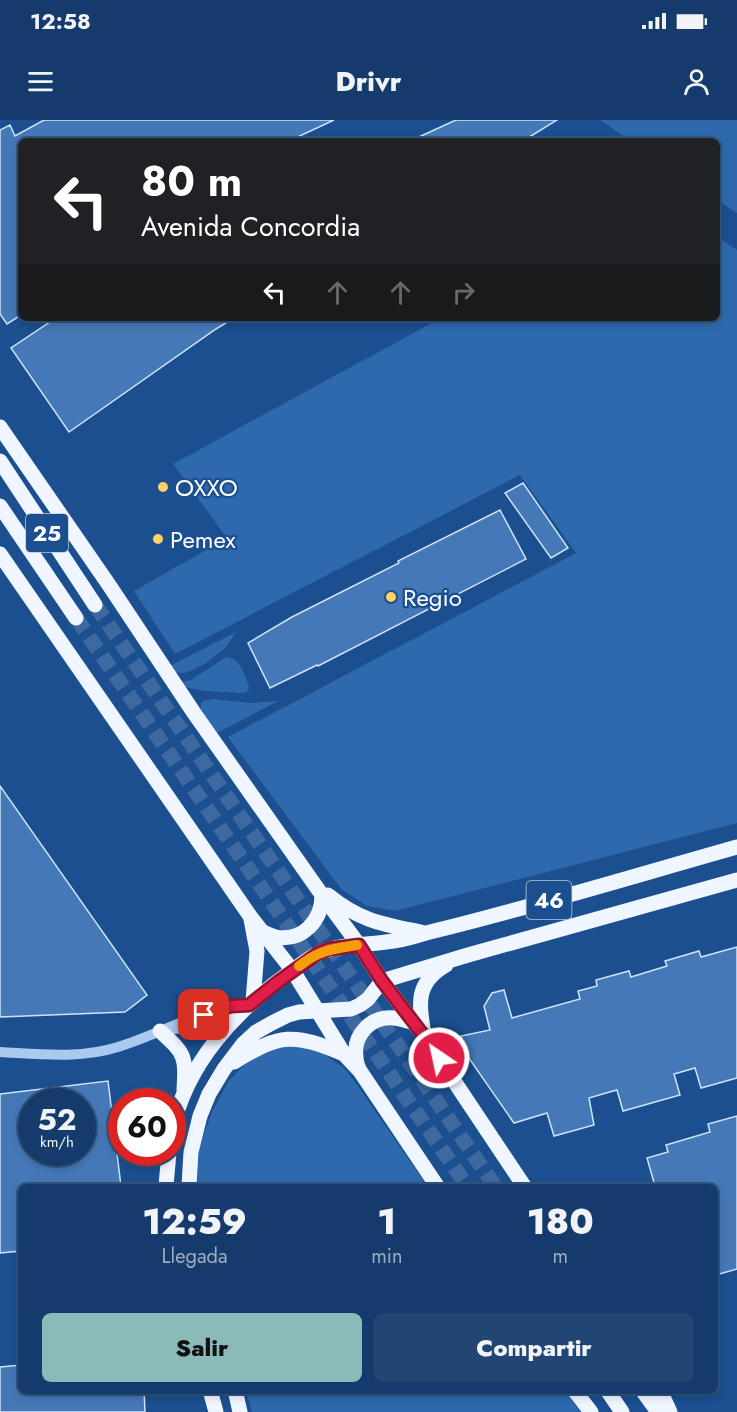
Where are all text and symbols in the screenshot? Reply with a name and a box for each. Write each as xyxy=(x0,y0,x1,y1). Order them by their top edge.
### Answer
text: 12:58 xyxy=(30,5,91,37)
text: Drivr xyxy=(335,62,402,101)
icon: menu xyxy=(24,65,57,98)
icon: person xyxy=(680,65,713,98)
text: 80 m xyxy=(141,151,242,212)
icon: left xyxy=(42,162,120,240)
text: Avenida Concordia xyxy=(141,207,360,246)
icon: left xyxy=(258,276,291,309)
icon: ahead xyxy=(321,276,354,309)
icon: ahead xyxy=(384,276,417,309)
icon: right xyxy=(447,276,480,309)
place label: OXXO xyxy=(175,470,238,505)
marker: OXXO xyxy=(156,480,170,494)
road number: 25 xyxy=(26,514,68,552)
place label: Pemex xyxy=(170,522,237,557)
marker: Pemex xyxy=(151,532,165,546)
place label: Regio xyxy=(403,580,462,615)
marker: Regio xyxy=(384,590,398,604)
road number: 46 xyxy=(526,881,572,919)
pin xyxy=(178,989,229,1040)
icon: arrive xyxy=(187,998,220,1031)
position arrow xyxy=(407,1026,471,1090)
speed limit sign: 60 xyxy=(108,1088,186,1166)
text: 52 xyxy=(37,1098,77,1141)
text: km/h xyxy=(40,1131,74,1153)
text: 12:59 xyxy=(142,1195,247,1247)
text: 1 xyxy=(377,1195,396,1247)
text: 180 xyxy=(527,1195,594,1247)
text: Llegada xyxy=(162,1242,228,1271)
text: min xyxy=(371,1242,402,1271)
text: m xyxy=(552,1242,568,1271)
button: Salir xyxy=(42,1313,362,1382)
button: Compartir xyxy=(374,1313,694,1382)

